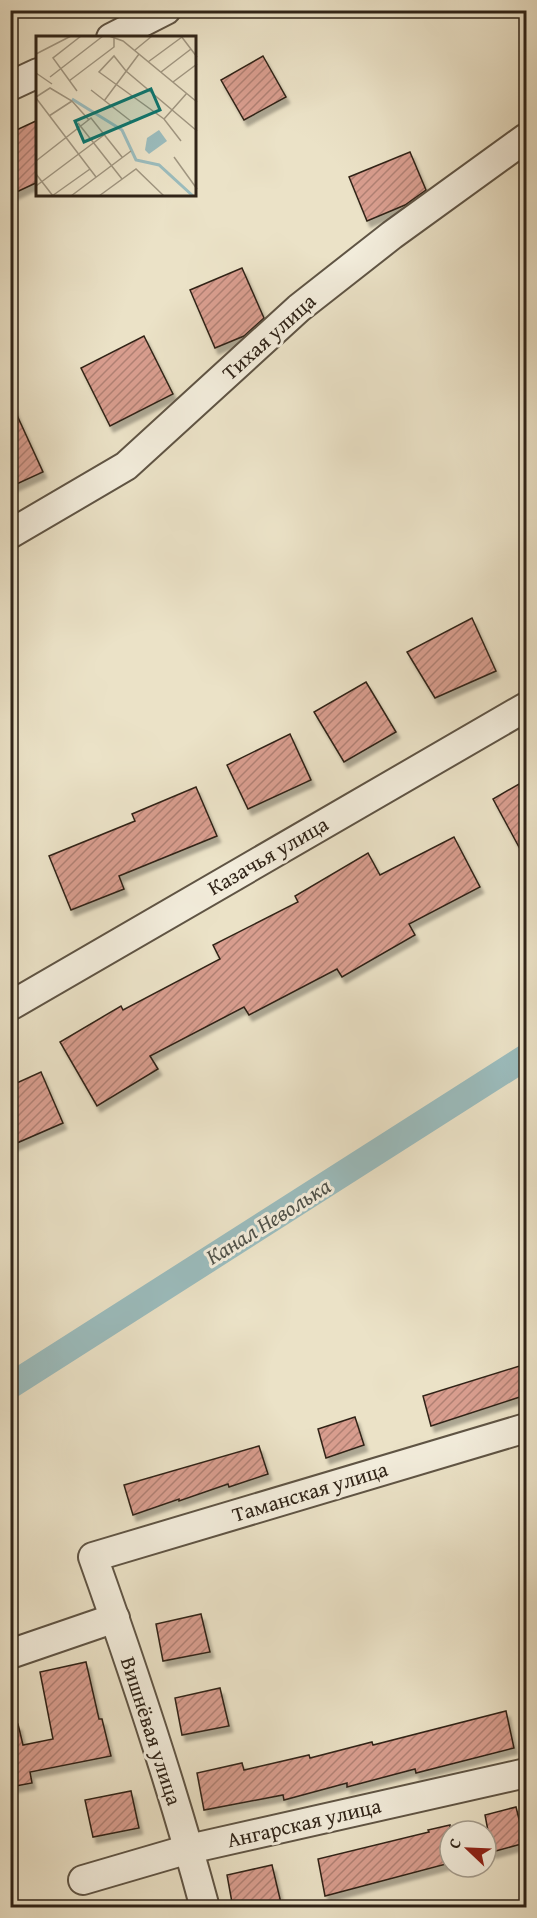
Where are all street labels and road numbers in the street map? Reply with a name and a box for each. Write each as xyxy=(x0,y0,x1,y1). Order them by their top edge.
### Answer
street label: Тихая улица xyxy=(215,286,322,387)
street label: Казачья улица xyxy=(201,808,334,903)
street label: Таманская улица xyxy=(228,1453,391,1530)
street label: Вишнёвая улица xyxy=(113,1653,190,1809)
street label: Ангарская улица xyxy=(224,1790,384,1855)

